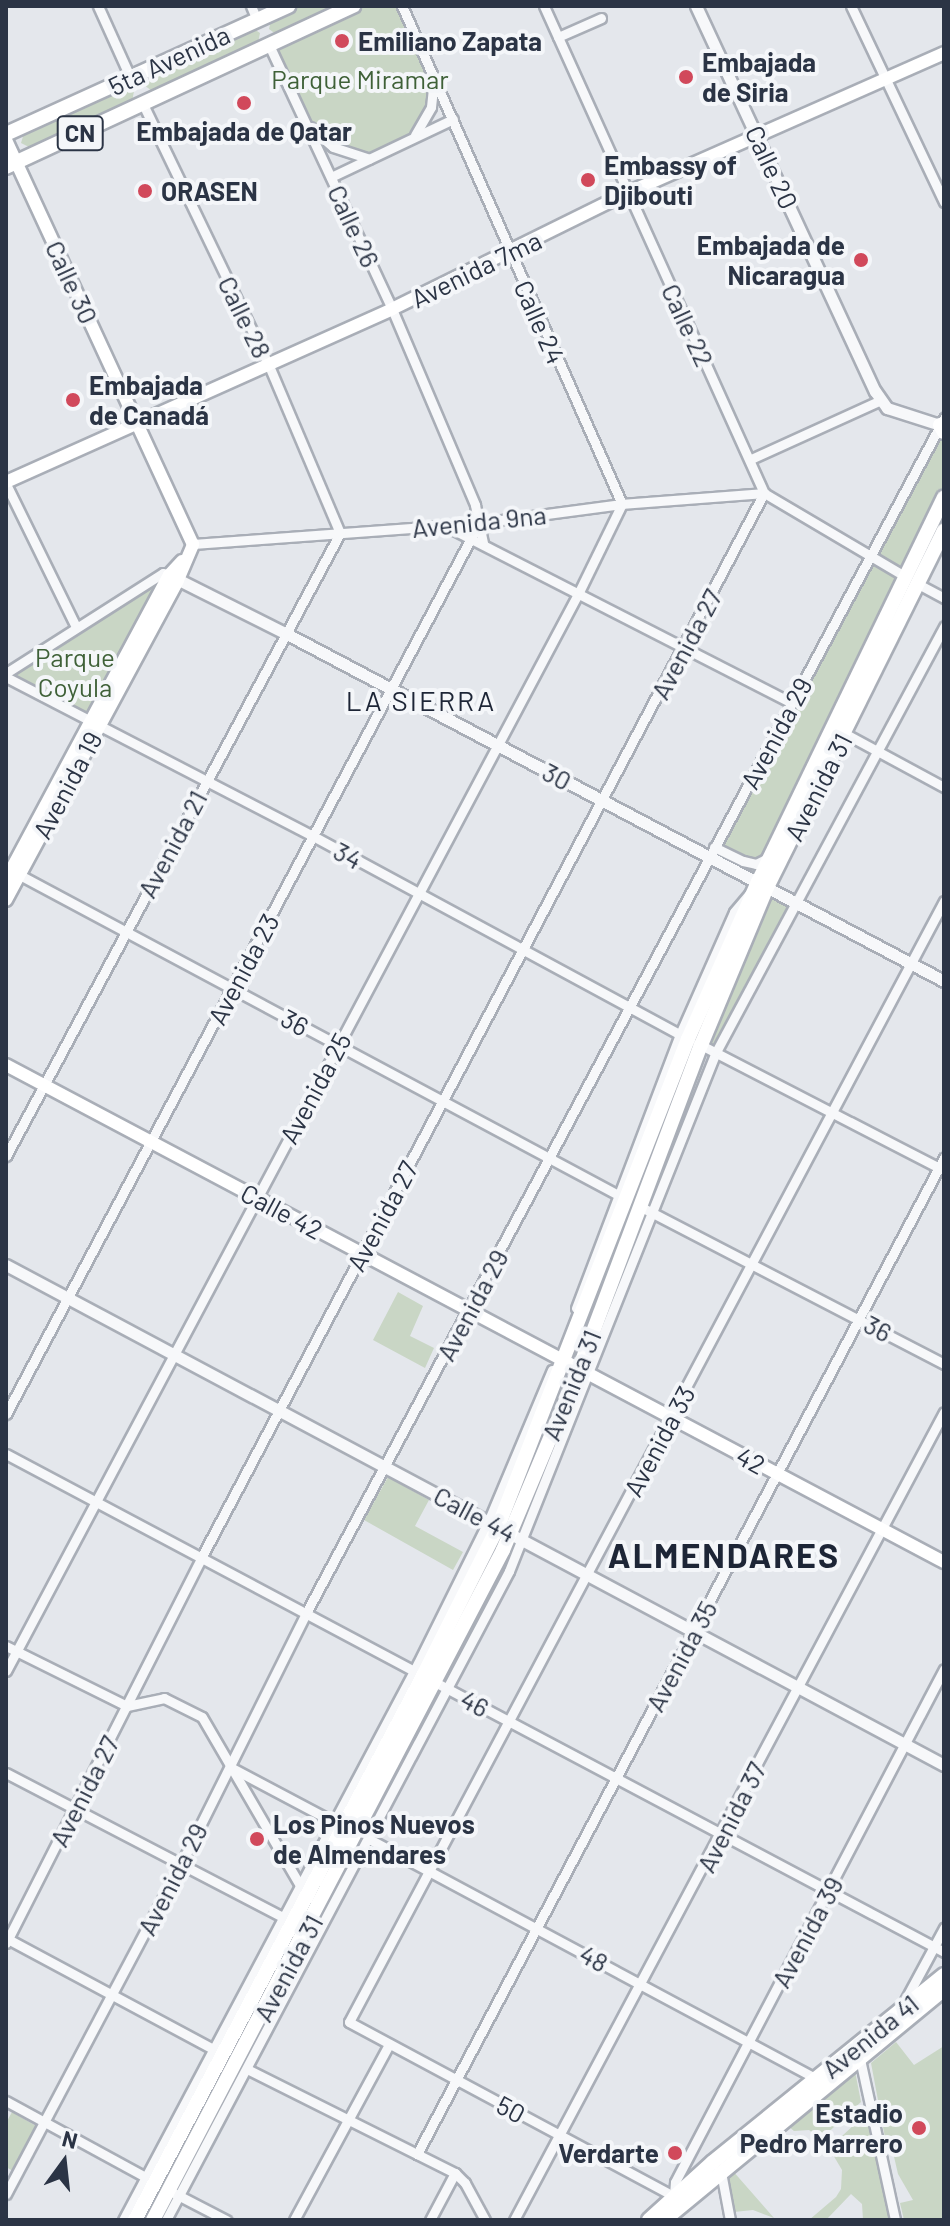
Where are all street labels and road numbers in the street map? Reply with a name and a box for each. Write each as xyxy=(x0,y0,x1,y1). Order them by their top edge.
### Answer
street label: 5ta Avenida xyxy=(103,18,235,102)
road number: CN xyxy=(56,113,104,153)
street label: Calle 20 xyxy=(739,120,805,214)
street label: Calle 26 xyxy=(321,180,387,272)
street label: Avenida 7ma xyxy=(406,224,546,314)
street label: Calle 30 xyxy=(39,236,105,328)
street label: Calle 28 xyxy=(212,271,278,363)
street label: Calle 24 xyxy=(508,275,572,369)
street label: Calle 22 xyxy=(655,279,721,371)
street label: Avenida 9na xyxy=(410,498,548,544)
street label: Avenida 27 xyxy=(644,584,728,704)
street label: Avenida 29 xyxy=(734,672,818,794)
street label: Avenida 19 xyxy=(26,726,108,844)
street label: Avenida 31 xyxy=(778,728,858,846)
street label: 30 xyxy=(537,756,577,796)
street label: Avenida 21 xyxy=(131,785,213,903)
street label: 34 xyxy=(328,835,368,875)
street label: Avenida 23 xyxy=(201,908,285,1030)
street label: 36 xyxy=(276,1002,314,1042)
street label: Avenida 25 xyxy=(273,1027,357,1149)
street label: Avenida 27 xyxy=(340,1156,424,1276)
street label: Calle 42 xyxy=(236,1177,328,1245)
street label: Avenida 29 xyxy=(430,1244,514,1366)
street label: 36 xyxy=(859,1308,897,1348)
street label: Avenida 31 xyxy=(535,1325,607,1445)
street label: Avenida 33 xyxy=(617,1380,701,1502)
street label: 42 xyxy=(731,1440,771,1480)
street label: Calle 44 xyxy=(429,1479,521,1549)
street label: Avenida 35 xyxy=(639,1595,723,1717)
street label: 46 xyxy=(455,1683,495,1723)
street label: Avenida 27 xyxy=(43,1730,125,1852)
street label: Avenida 37 xyxy=(690,1757,772,1877)
street label: Avenida 29 xyxy=(130,1818,214,1940)
street label: Avenida 39 xyxy=(765,1871,849,1993)
street label: Avenida 31 xyxy=(247,1909,329,2027)
street label: 48 xyxy=(574,1938,614,1978)
street label: Avenida 41 xyxy=(815,1988,925,2084)
street label: 50 xyxy=(491,2089,531,2129)

